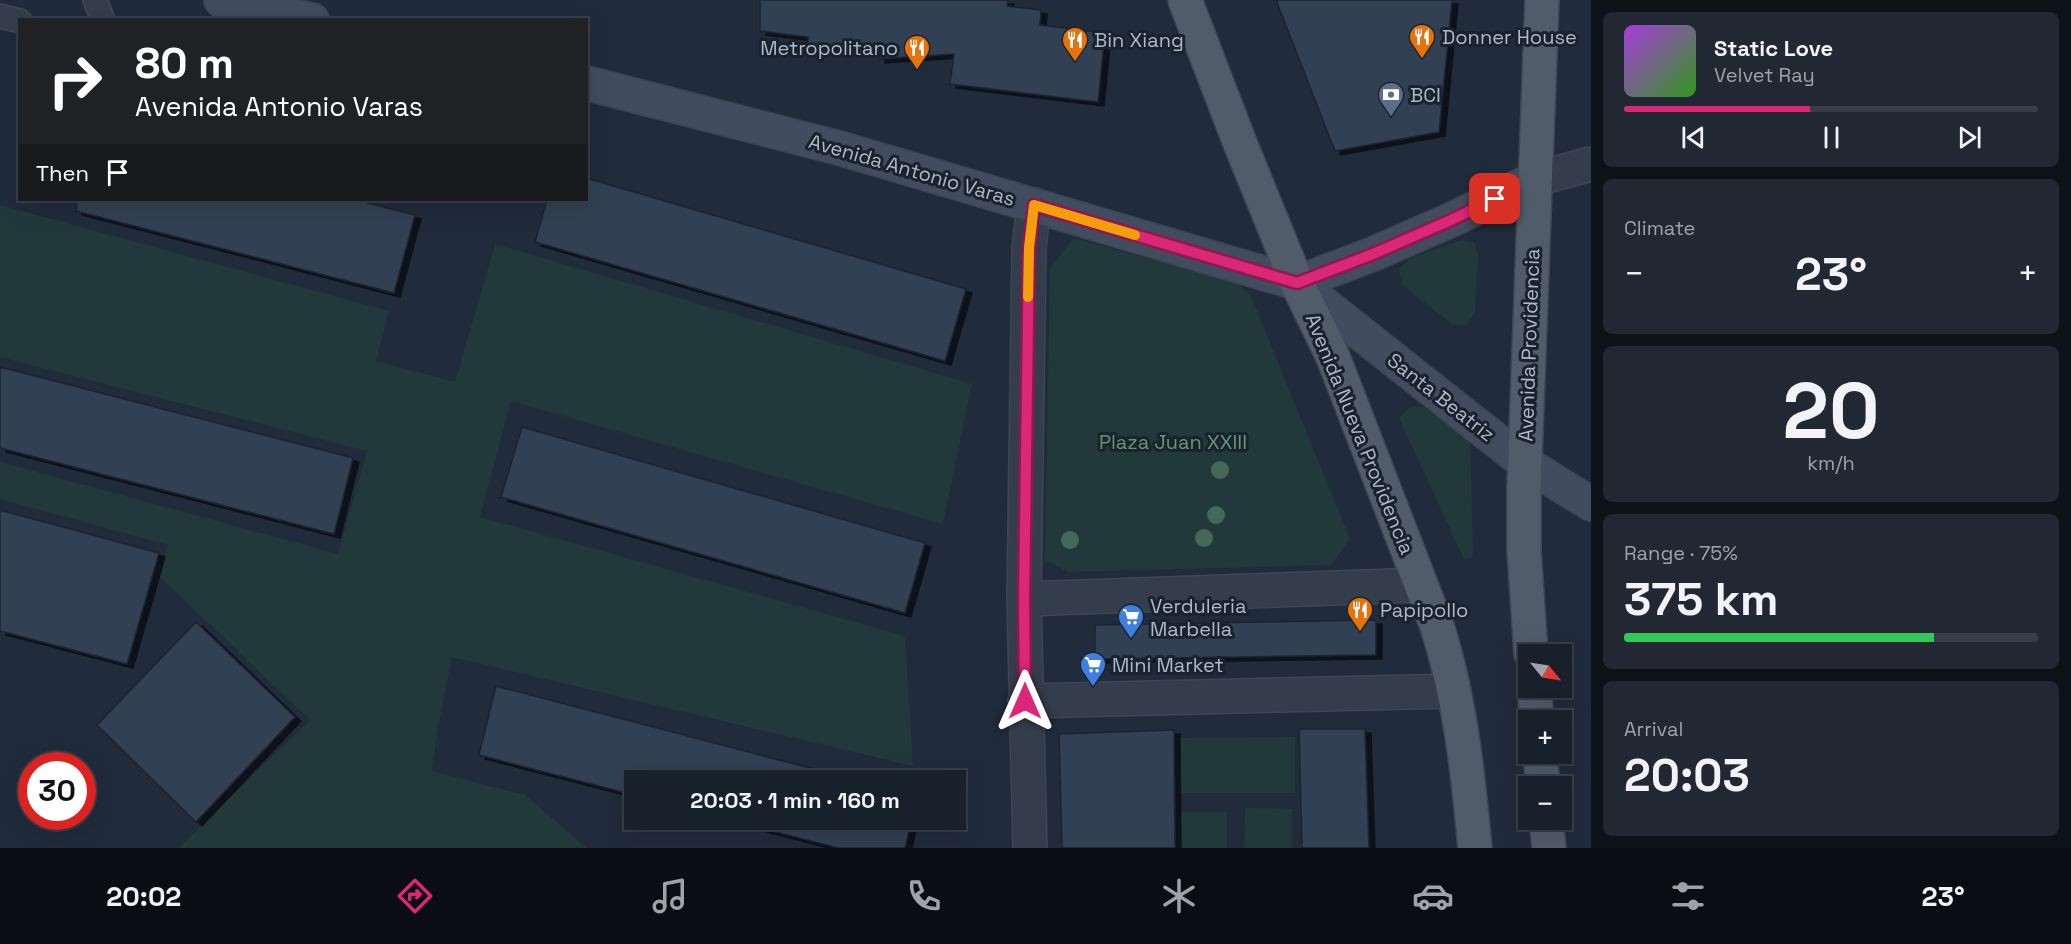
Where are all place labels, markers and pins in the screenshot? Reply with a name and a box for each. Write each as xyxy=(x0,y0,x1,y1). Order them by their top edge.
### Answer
restaurant icon: Donner House xyxy=(1407,22,1437,60)
place label: Donner House xyxy=(1442,24,1577,50)
restaurant icon: Bin Xiang xyxy=(1060,25,1090,63)
place label: Bin Xiang xyxy=(1094,27,1184,53)
restaurant icon: Metropolitano xyxy=(902,33,932,71)
place label: Metropolitano xyxy=(760,35,898,61)
bank icon: BCI xyxy=(1376,80,1406,118)
place label: BCI xyxy=(1410,82,1441,108)
pin xyxy=(1469,173,1520,224)
place label: Verduleria Marbella xyxy=(1150,593,1246,642)
restaurant icon: Papipollo xyxy=(1345,595,1375,633)
place label: Papipollo xyxy=(1380,597,1468,623)
supermarket icon: Verduleria Marbella xyxy=(1116,602,1146,640)
supermarket icon: Mini Market xyxy=(1078,650,1108,688)
place label: Mini Market xyxy=(1112,652,1224,678)

